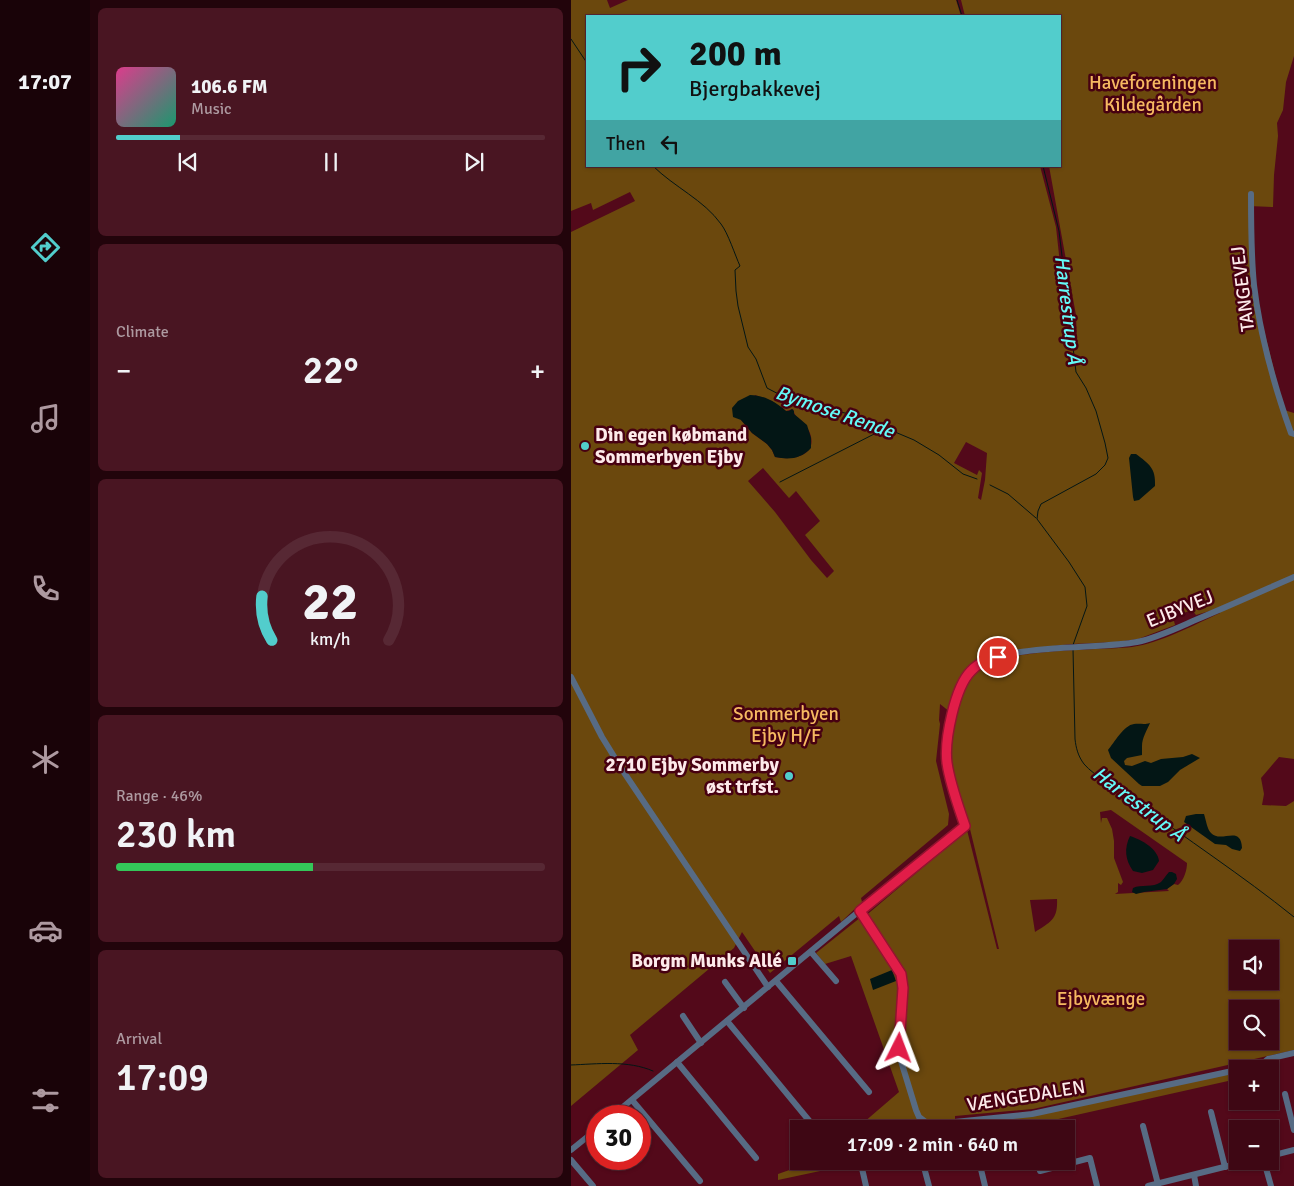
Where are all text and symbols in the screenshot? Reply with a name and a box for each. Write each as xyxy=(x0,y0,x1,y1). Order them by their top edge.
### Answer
text: 200 m xyxy=(689,32,782,75)
icon: right xyxy=(606,35,671,100)
text: 17:07 xyxy=(18,68,72,95)
park label: Haveforeningen Kildegården xyxy=(1089,71,1217,117)
text: 106.6 FM xyxy=(191,75,268,99)
text: Bjergbakkevej xyxy=(689,75,821,102)
text: Music xyxy=(191,99,232,119)
icon: left xyxy=(656,130,684,158)
text: Then xyxy=(606,132,646,156)
icon: previous xyxy=(174,148,202,176)
icon: pause xyxy=(317,148,345,176)
icon: next xyxy=(460,148,488,176)
icon: directions xyxy=(28,230,63,265)
street label: TANGEVEJ xyxy=(1226,245,1260,333)
water label: Harrestrup Å xyxy=(1049,254,1087,367)
text: Climate xyxy=(116,322,169,342)
text: 22° xyxy=(303,347,358,394)
text: − xyxy=(116,354,131,388)
text: + xyxy=(530,354,545,388)
water label: Bymose Rende xyxy=(772,380,899,444)
icon: music xyxy=(28,401,63,436)
place label: Din egen købmand Sommerbyen Ejby xyxy=(595,423,747,469)
marker: Din egen købmand Sommerbyen Ejby xyxy=(579,440,591,452)
text: 22 xyxy=(302,570,359,634)
icon: phone xyxy=(28,571,63,606)
street label: EJBYVEJ xyxy=(1143,585,1217,633)
text: km/h xyxy=(310,628,351,650)
pin xyxy=(977,636,1019,678)
icon: arrive xyxy=(984,643,1012,671)
park label: Sommerbyen Ejby H/F xyxy=(733,702,839,748)
icon: climate xyxy=(28,742,63,777)
place label: 2710 Ejby Sommerby øst trfst. xyxy=(606,753,780,799)
water label: Harrestrup Å xyxy=(1088,761,1191,847)
marker: 2710 Ejby Sommerby øst trfst. xyxy=(783,770,795,782)
text: Range · 46% xyxy=(116,786,202,806)
text: 230 km xyxy=(116,811,236,858)
icon: car xyxy=(28,913,63,948)
map controls xyxy=(1229,940,1279,1170)
button: sound xyxy=(1229,940,1279,990)
place label: Borgm Munks Allé xyxy=(631,949,782,973)
marker: Borgm Munks Allé xyxy=(786,955,798,967)
park label: Ejbyvænge xyxy=(1057,987,1145,1011)
button: search xyxy=(1229,1000,1279,1050)
position arrow xyxy=(872,1021,924,1073)
text: Arrival xyxy=(116,1029,162,1049)
text: 17:09 xyxy=(116,1054,209,1101)
button: + xyxy=(1229,1060,1279,1110)
street label: VÆNGEDALEN xyxy=(965,1075,1087,1117)
icon: filters xyxy=(28,1083,63,1118)
speed limit sign: 30 xyxy=(586,1105,651,1170)
button: − xyxy=(1229,1120,1279,1170)
text: 17:09 · 2 min · 640 m xyxy=(847,1133,1018,1157)

